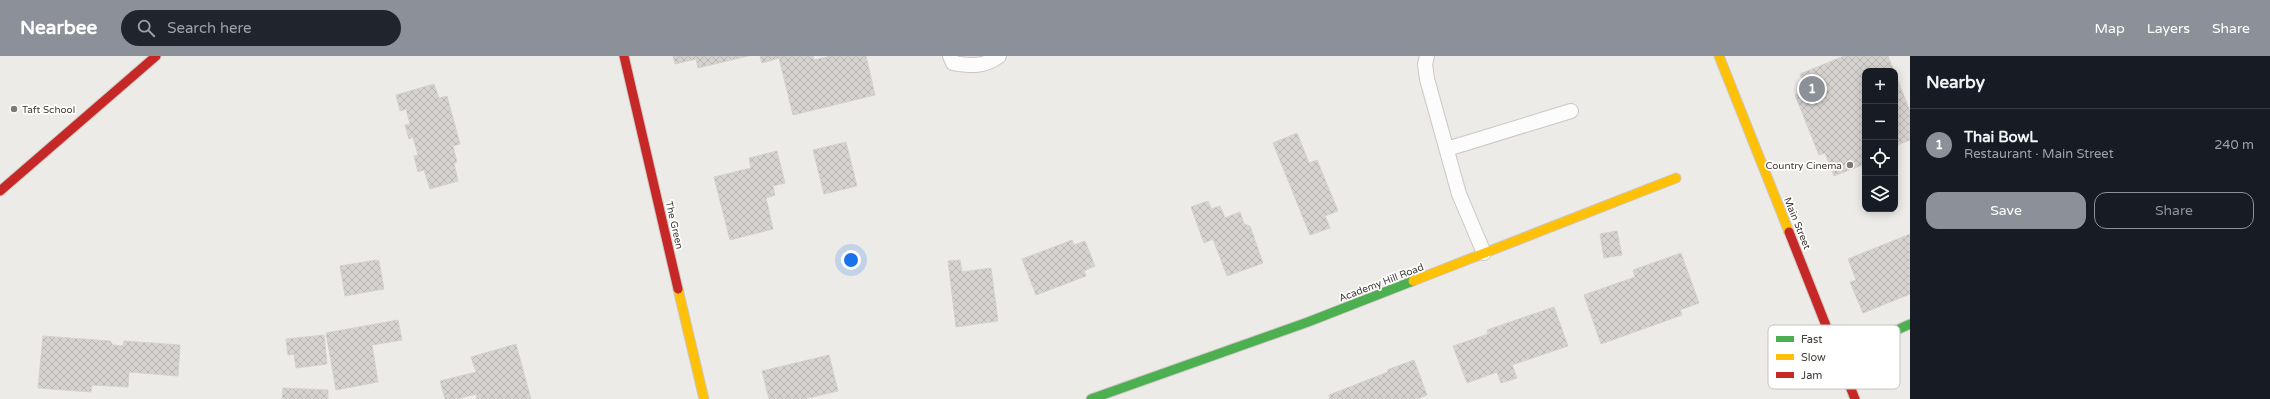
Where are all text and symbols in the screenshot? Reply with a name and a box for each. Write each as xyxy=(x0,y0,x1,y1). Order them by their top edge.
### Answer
search box xyxy=(121,10,401,46)
text: Nearbee xyxy=(20,17,97,39)
icon: search xyxy=(135,17,157,39)
text: Search here xyxy=(167,19,252,37)
text: Map xyxy=(2095,20,2125,37)
text: Layers xyxy=(2147,20,2190,37)
text: Share xyxy=(2212,20,2250,37)
map controls xyxy=(1862,68,1898,212)
button: + xyxy=(1862,68,1898,104)
text: Nearby xyxy=(1926,72,1985,93)
pin: 1 xyxy=(1799,74,1825,104)
marker: Taft School xyxy=(9,104,19,114)
place label: Taft School xyxy=(22,104,75,116)
button: − xyxy=(1862,104,1898,140)
text: Thai BowL xyxy=(1964,128,2038,146)
text: 1 xyxy=(1935,137,1943,153)
text: 240 m xyxy=(2214,137,2254,153)
button: locate xyxy=(1862,140,1898,176)
text: Restaurant · Main Street xyxy=(1964,146,2114,162)
place label: Country Cinema xyxy=(1765,160,1842,172)
marker: Country Cinema xyxy=(1845,160,1855,170)
button: layers xyxy=(1862,176,1898,212)
button: Save xyxy=(1926,192,2086,229)
button: Share xyxy=(2094,192,2254,229)
street label: Main Street xyxy=(1781,196,1813,251)
street label: The Green xyxy=(663,200,685,250)
your location xyxy=(841,250,861,270)
street label: Academy Hill Road xyxy=(1337,261,1426,305)
legend xyxy=(1768,325,1900,389)
text: Fast xyxy=(1801,333,1822,346)
text: Slow xyxy=(1801,351,1826,364)
text: Jam xyxy=(1801,369,1822,382)

